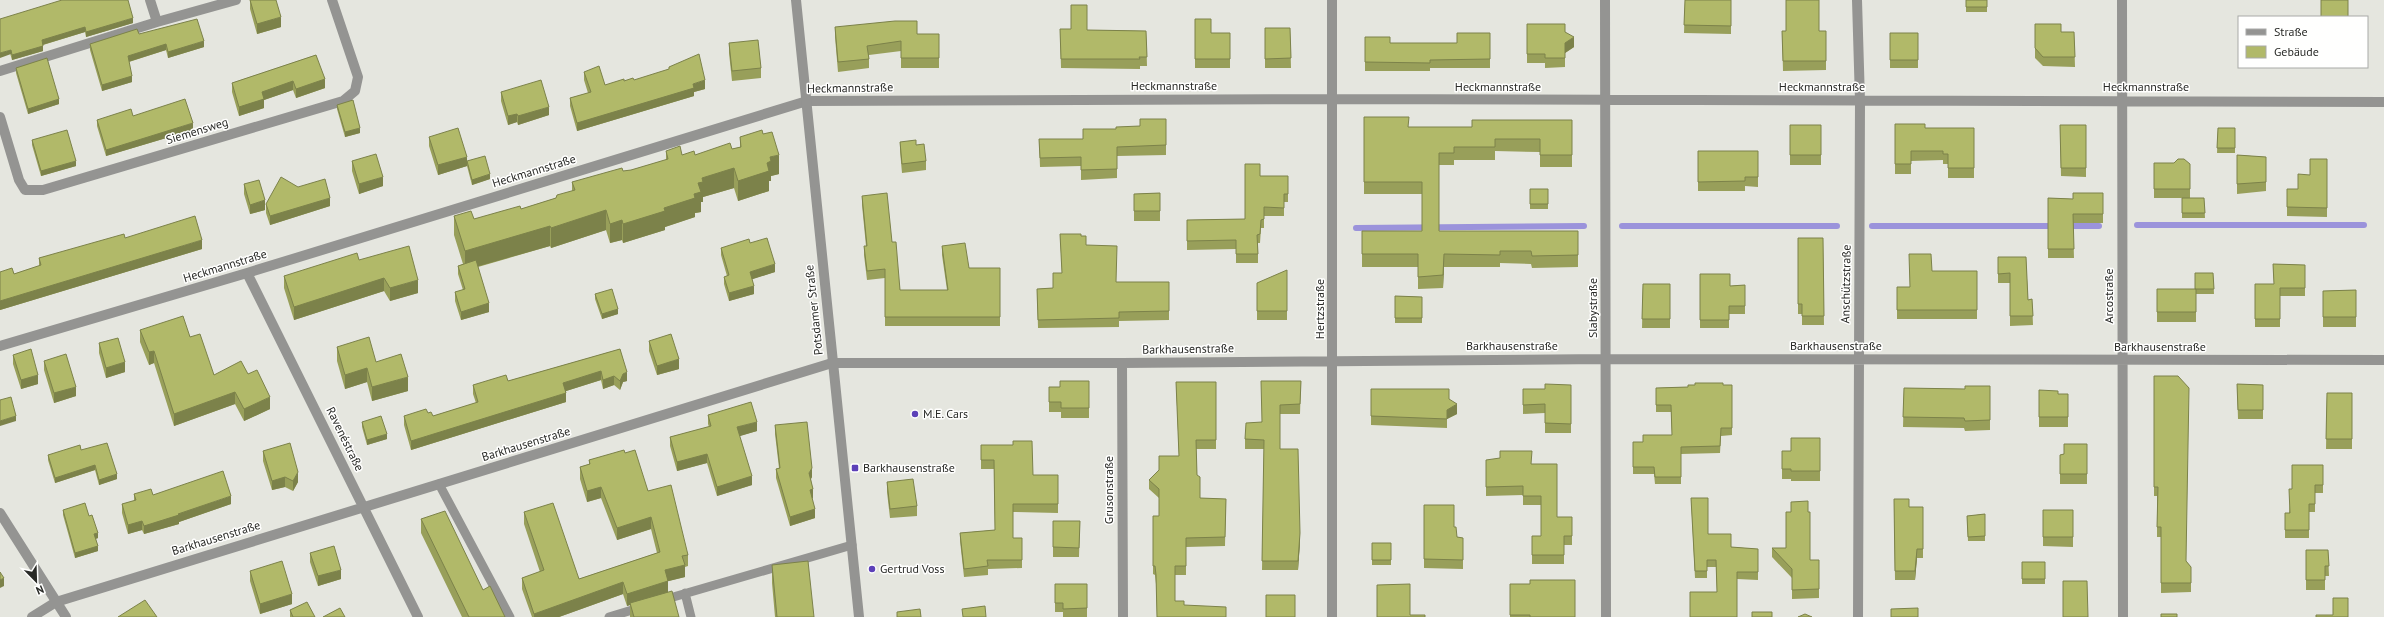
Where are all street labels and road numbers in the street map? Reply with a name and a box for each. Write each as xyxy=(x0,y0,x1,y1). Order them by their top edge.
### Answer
street label: Heckmannstraße xyxy=(1131,78,1217,93)
street label: Heckmannstraße xyxy=(807,79,893,96)
street label: Heckmannstraße xyxy=(1455,79,1541,94)
street label: Heckmannstraße xyxy=(1779,79,1865,94)
street label: Heckmannstraße xyxy=(2103,79,2189,94)
street label: Siemensweg xyxy=(164,114,230,147)
street label: Heckmannstraße xyxy=(490,151,577,190)
street label: Anschützstraße xyxy=(1837,244,1854,324)
street label: Heckmannstraße xyxy=(181,246,268,285)
street label: Potsdamer Straße xyxy=(801,264,826,356)
street label: Arcostraße xyxy=(2101,268,2116,324)
street label: Slabystraße xyxy=(1585,278,1600,338)
street label: Hertzstraße xyxy=(1312,279,1327,339)
street label: Barkhausenstraße xyxy=(1466,338,1558,353)
street label: Barkhausenstraße xyxy=(1790,338,1882,353)
street label: Barkhausenstraße xyxy=(2114,339,2206,354)
street label: Barkhausenstraße xyxy=(1142,340,1234,357)
street label: Ravenéstraße xyxy=(323,404,367,473)
street label: Barkhausenstraße xyxy=(480,423,572,464)
street label: Grusonstraße xyxy=(1101,456,1116,524)
street label: Barkhausenstraße xyxy=(170,517,262,558)

